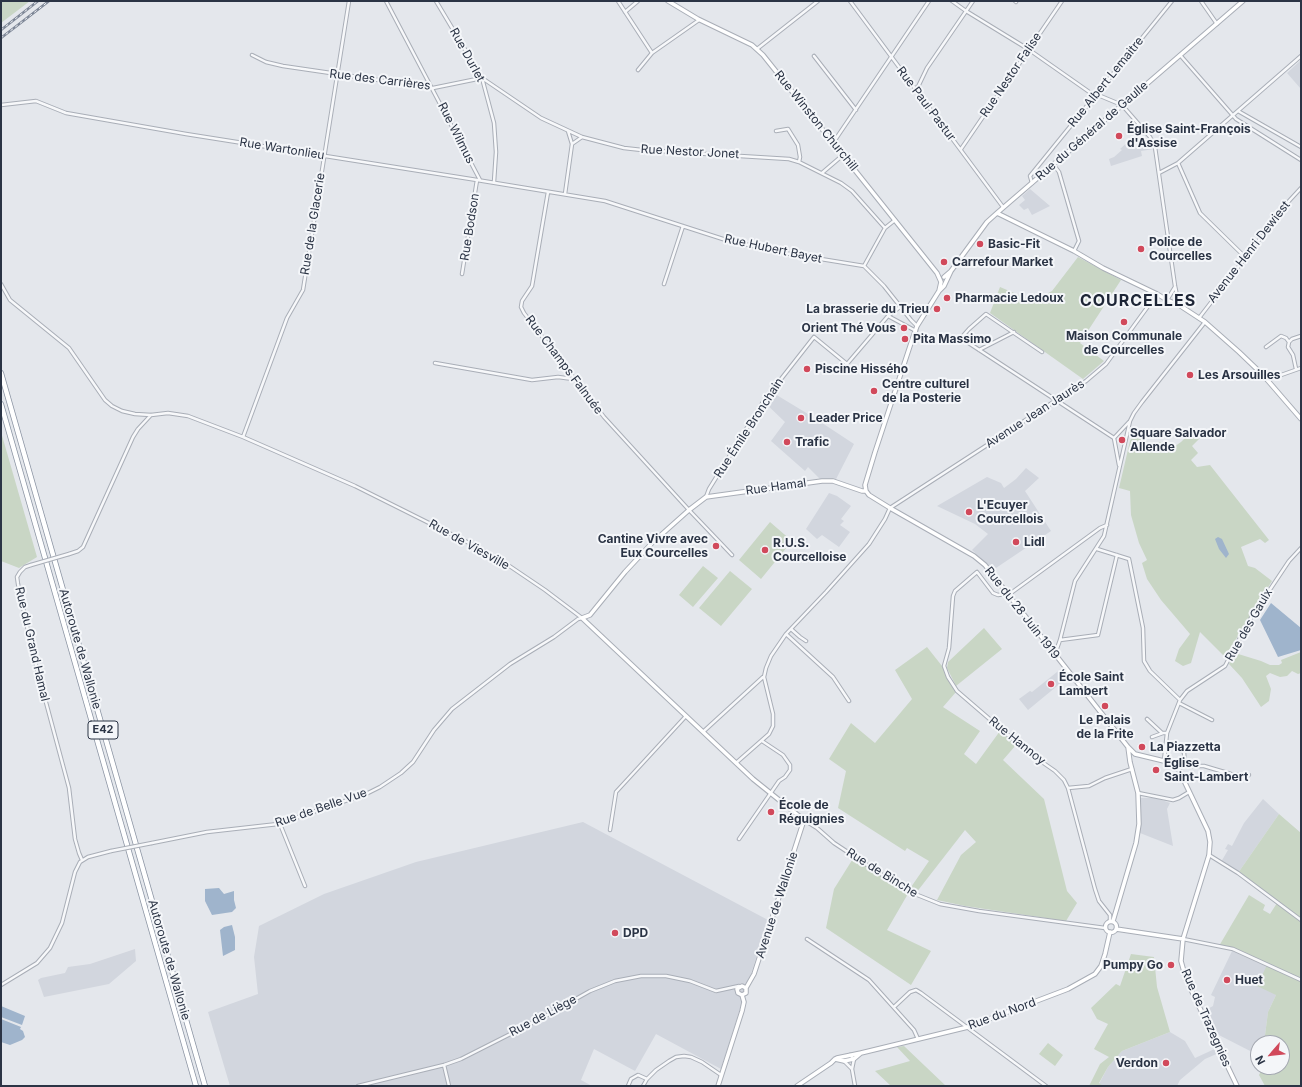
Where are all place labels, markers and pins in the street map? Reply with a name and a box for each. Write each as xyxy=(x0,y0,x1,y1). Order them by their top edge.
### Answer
place label: Église Saint-François d'Assise xyxy=(1127,122,1251,150)
marker: Église Saint-François d'Assise xyxy=(1114,131,1124,141)
place label: Police de Courcelles xyxy=(1149,235,1212,263)
place label: Basic-Fit xyxy=(988,237,1040,251)
marker: Basic-Fit xyxy=(975,239,985,249)
marker: Police de Courcelles xyxy=(1136,244,1146,254)
place label: Carrefour Market xyxy=(952,255,1053,269)
marker: Carrefour Market xyxy=(939,257,949,267)
place label: Pharmacie Ledoux xyxy=(955,291,1064,305)
marker: Pharmacie Ledoux xyxy=(942,293,952,303)
place label: La brasserie du Trieu xyxy=(806,302,929,316)
marker: La brasserie du Trieu xyxy=(932,304,942,314)
marker: Maison Communale de Courcelles xyxy=(1119,317,1129,327)
place label: Orient Thé Vous xyxy=(801,321,896,335)
marker: Orient Thé Vous xyxy=(899,323,909,333)
place label: Maison Communale de Courcelles xyxy=(1066,329,1182,357)
place label: Pita Massimo xyxy=(913,332,991,346)
marker: Pita Massimo xyxy=(900,334,910,344)
place label: Piscine Hissého xyxy=(815,362,908,376)
marker: Piscine Hissého xyxy=(802,364,812,374)
place label: Les Arsouilles xyxy=(1198,368,1281,382)
marker: Les Arsouilles xyxy=(1185,370,1195,380)
place label: Centre culturel de la Posterie xyxy=(882,377,969,405)
marker: Centre culturel de la Posterie xyxy=(869,386,879,396)
place label: Leader Price xyxy=(809,411,883,425)
marker: Leader Price xyxy=(796,413,806,423)
place label: Square Salvador Allende xyxy=(1130,426,1226,454)
place label: Trafic xyxy=(795,435,829,449)
marker: Square Salvador Allende xyxy=(1117,435,1127,445)
marker: Trafic xyxy=(782,437,792,447)
place label: L'Ecuyer Courcellois xyxy=(977,498,1043,526)
marker: L'Ecuyer Courcellois xyxy=(964,507,974,517)
place label: Cantine Vivre avec Eux Courcelles xyxy=(598,532,708,560)
place label: Lidl xyxy=(1024,535,1045,549)
place label: R.U.S. Courcelloise xyxy=(773,536,846,564)
marker: Lidl xyxy=(1011,537,1021,547)
marker: Cantine Vivre avec Eux Courcelles xyxy=(711,541,721,551)
marker: R.U.S. Courcelloise xyxy=(760,545,770,555)
place label: École Saint Lambert xyxy=(1059,670,1124,698)
marker: École Saint Lambert xyxy=(1046,679,1056,689)
marker: Le Palais de la Frite xyxy=(1100,701,1110,711)
place label: Le Palais de la Frite xyxy=(1076,713,1134,741)
place label: La Piazzetta xyxy=(1150,740,1221,754)
marker: La Piazzetta xyxy=(1137,742,1147,752)
place label: Église Saint-Lambert xyxy=(1164,756,1248,784)
marker: Église Saint-Lambert xyxy=(1151,765,1161,775)
place label: École de Réguignies xyxy=(779,798,844,826)
marker: École de Réguignies xyxy=(766,807,776,817)
place label: DPD xyxy=(623,926,648,940)
marker: DPD xyxy=(610,928,620,938)
place label: Pumpy Go xyxy=(1103,958,1163,972)
marker: Pumpy Go xyxy=(1166,960,1176,970)
place label: Huet xyxy=(1235,973,1263,987)
marker: Huet xyxy=(1222,975,1232,985)
place label: Verdon xyxy=(1116,1056,1158,1070)
marker: Verdon xyxy=(1161,1058,1171,1068)

